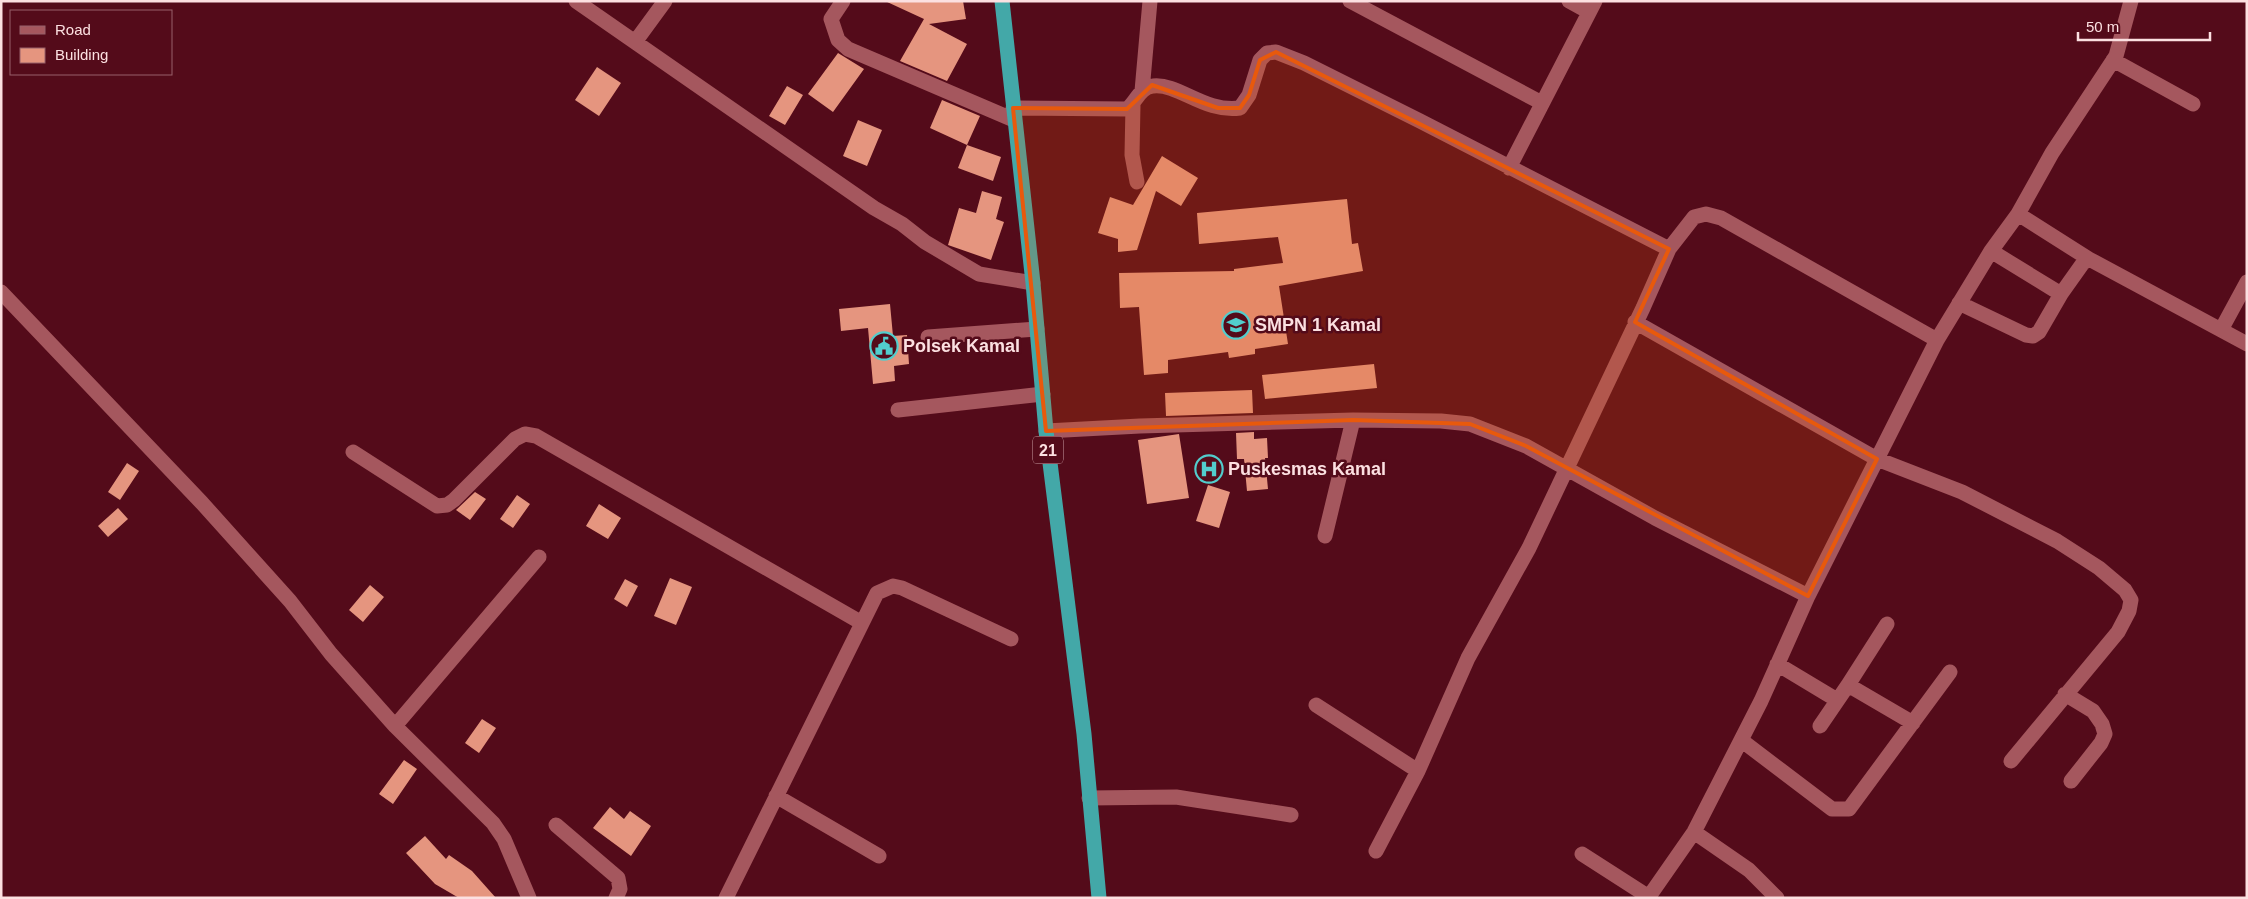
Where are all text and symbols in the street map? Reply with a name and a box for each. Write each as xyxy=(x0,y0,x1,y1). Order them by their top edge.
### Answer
legend xyxy=(10,10,172,75)
scale bar xyxy=(2078,10,2210,42)
text: 50 m xyxy=(2086,18,2119,35)
text: Road xyxy=(55,21,91,38)
text: Building xyxy=(55,46,108,63)
school or university icon: SMPN 1 Kamal xyxy=(1221,310,1251,340)
place label: SMPN 1 Kamal xyxy=(1255,315,1381,335)
public building icon: Polsek Kamal xyxy=(869,331,899,361)
place label: Polsek Kamal xyxy=(903,336,1020,356)
road number: 21 xyxy=(1033,436,1063,464)
hospital icon: Puskesmas Kamal xyxy=(1194,454,1224,484)
place label: Puskesmas Kamal xyxy=(1228,459,1386,479)

